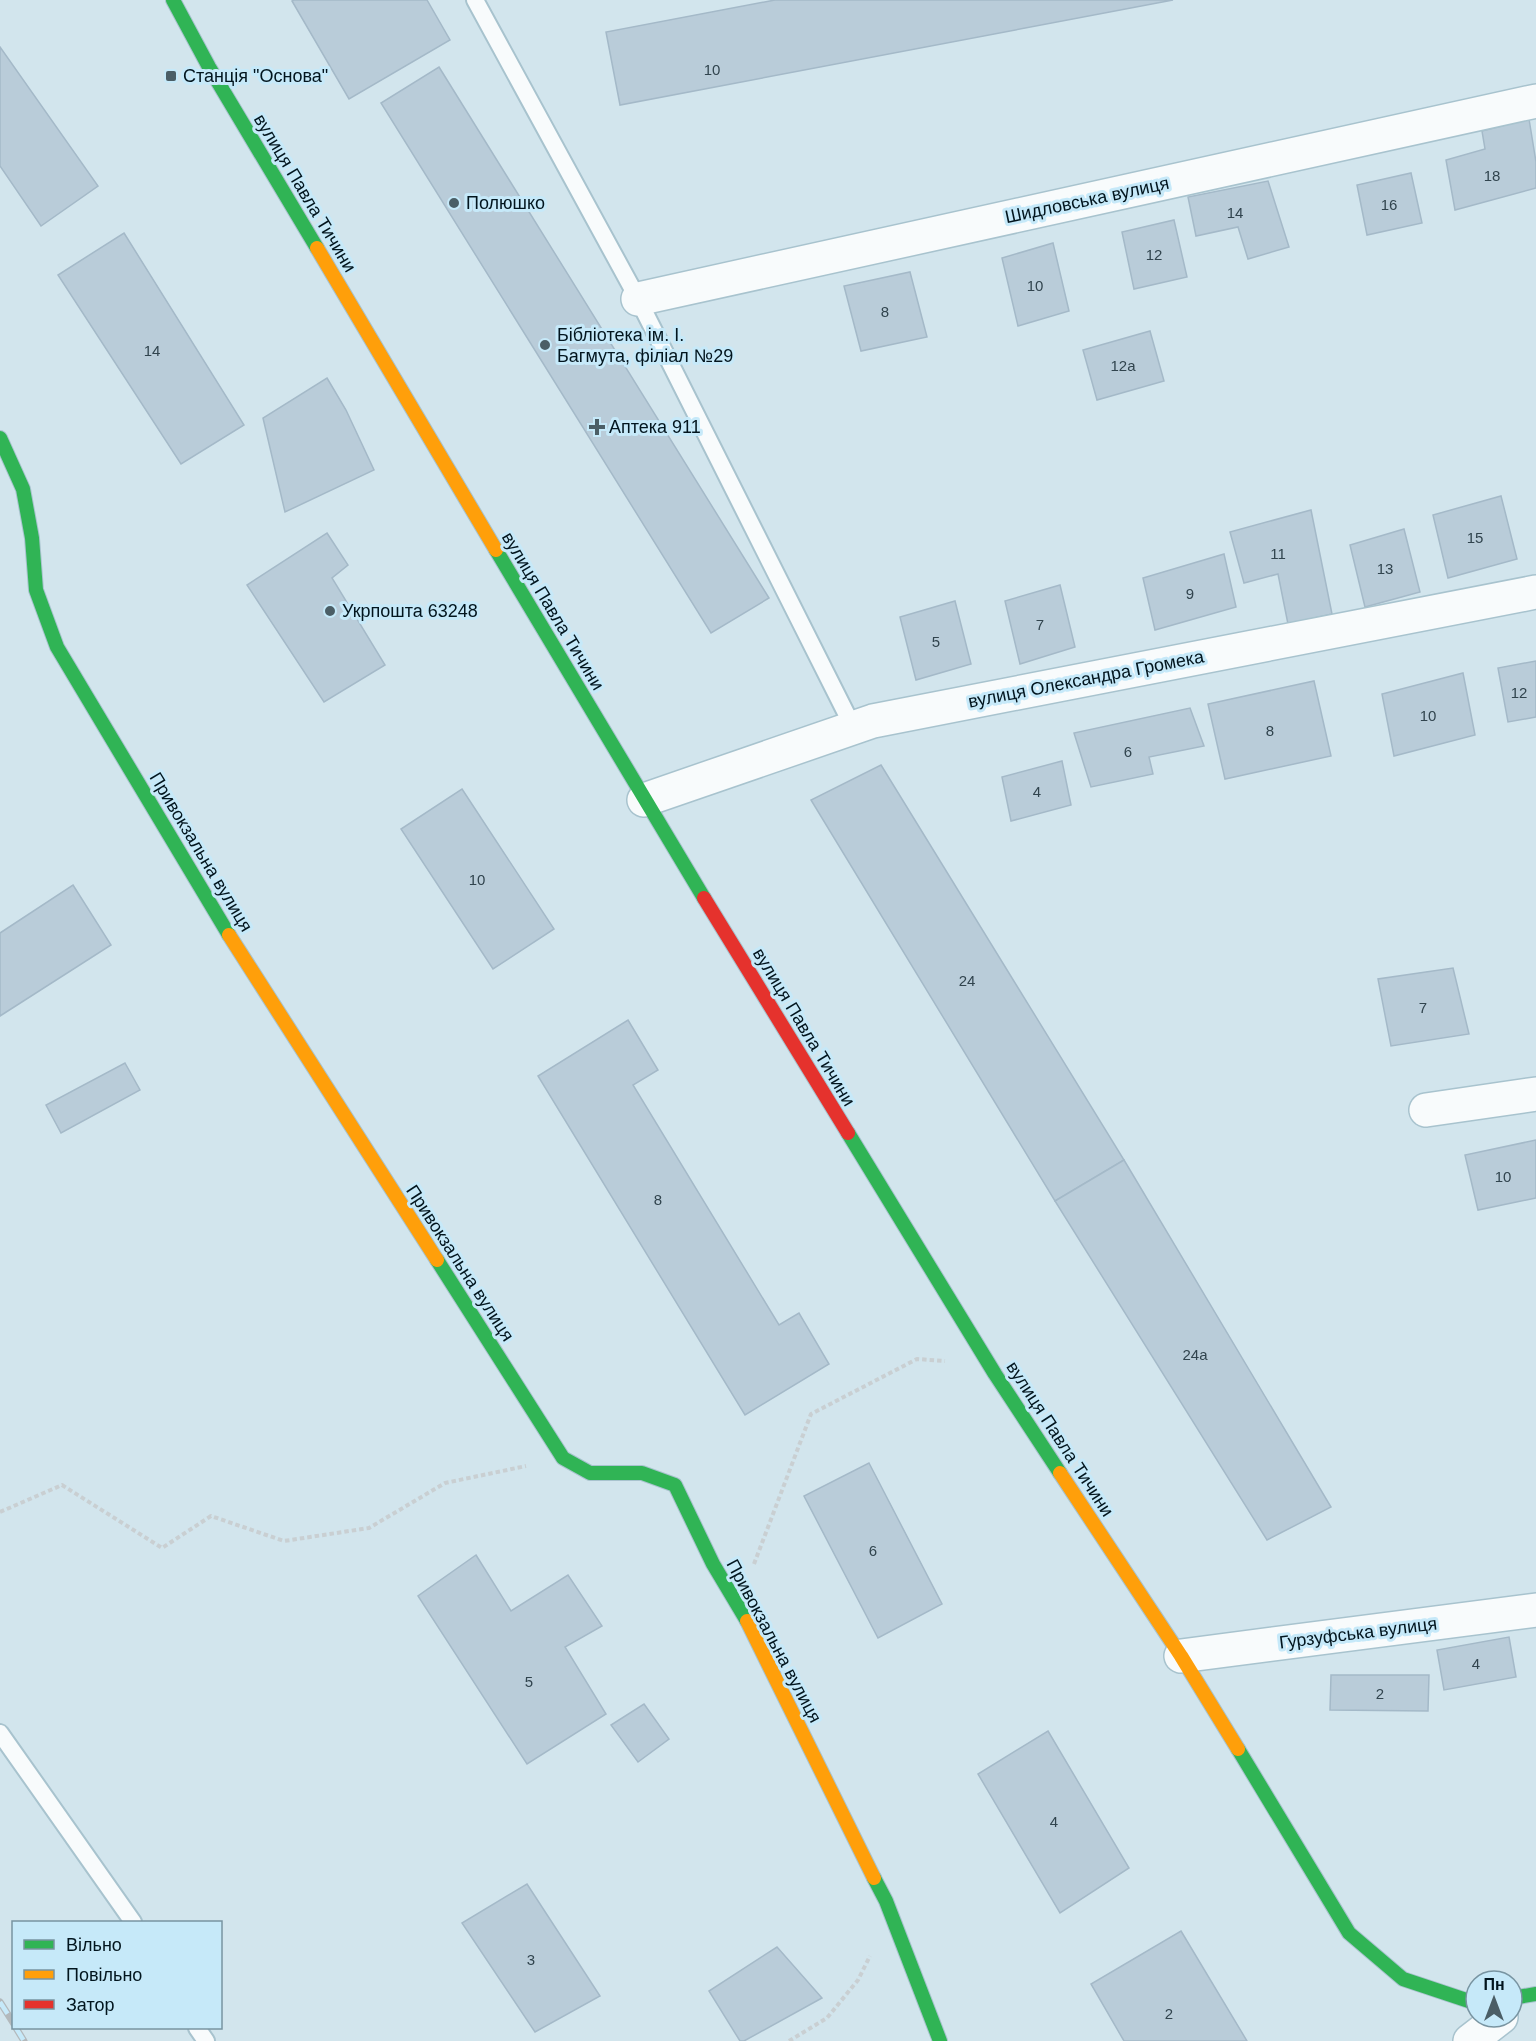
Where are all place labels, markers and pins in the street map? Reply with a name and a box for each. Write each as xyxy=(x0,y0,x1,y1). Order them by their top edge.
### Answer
place label: Станція "Основа" xyxy=(183,66,328,86)
marker: Станція "Основа" xyxy=(164,69,178,83)
place label: Полюшко xyxy=(466,193,545,213)
marker: Полюшко xyxy=(447,196,461,210)
place label: Бібліотека ім. І. Багмута, філіал №29 xyxy=(557,325,733,366)
marker: Бібліотека ім. І. Багмута, філіал №29 xyxy=(538,338,552,352)
place label: Аптека 911 xyxy=(609,417,701,437)
marker: Аптека 911 xyxy=(590,420,604,434)
place label: Укрпошта 63248 xyxy=(342,601,478,621)
marker: Укрпошта 63248 xyxy=(323,604,337,618)

